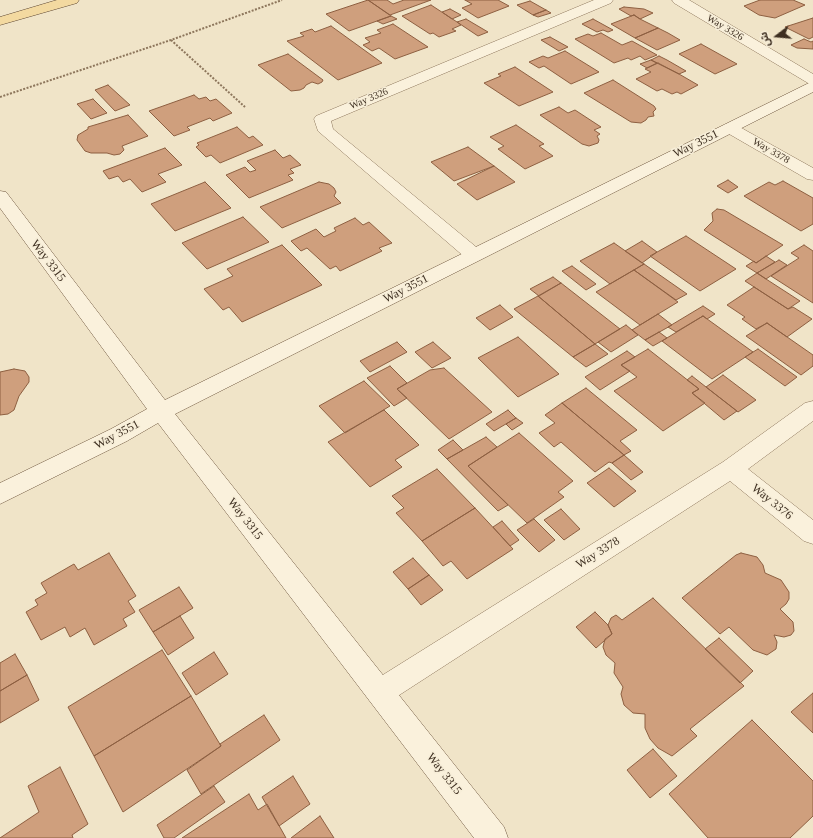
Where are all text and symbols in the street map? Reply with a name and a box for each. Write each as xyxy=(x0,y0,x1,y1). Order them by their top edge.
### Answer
street label: Way 3326 xyxy=(702,11,748,45)
north arrow xyxy=(757,16,797,56)
text: ش xyxy=(752,29,778,50)
street label: Way 3326 xyxy=(346,85,392,113)
street label: Way 3551 xyxy=(668,126,724,162)
street label: Way 3378 xyxy=(748,134,794,168)
street label: Way 3315 xyxy=(26,235,70,287)
street label: Way 3551 xyxy=(379,270,433,308)
street label: Way 3551 xyxy=(90,416,144,454)
street label: Way 3376 xyxy=(746,479,798,525)
street label: Way 3315 xyxy=(223,493,267,545)
street label: Way 3378 xyxy=(571,532,625,574)
street label: Way 3315 xyxy=(422,748,466,800)

